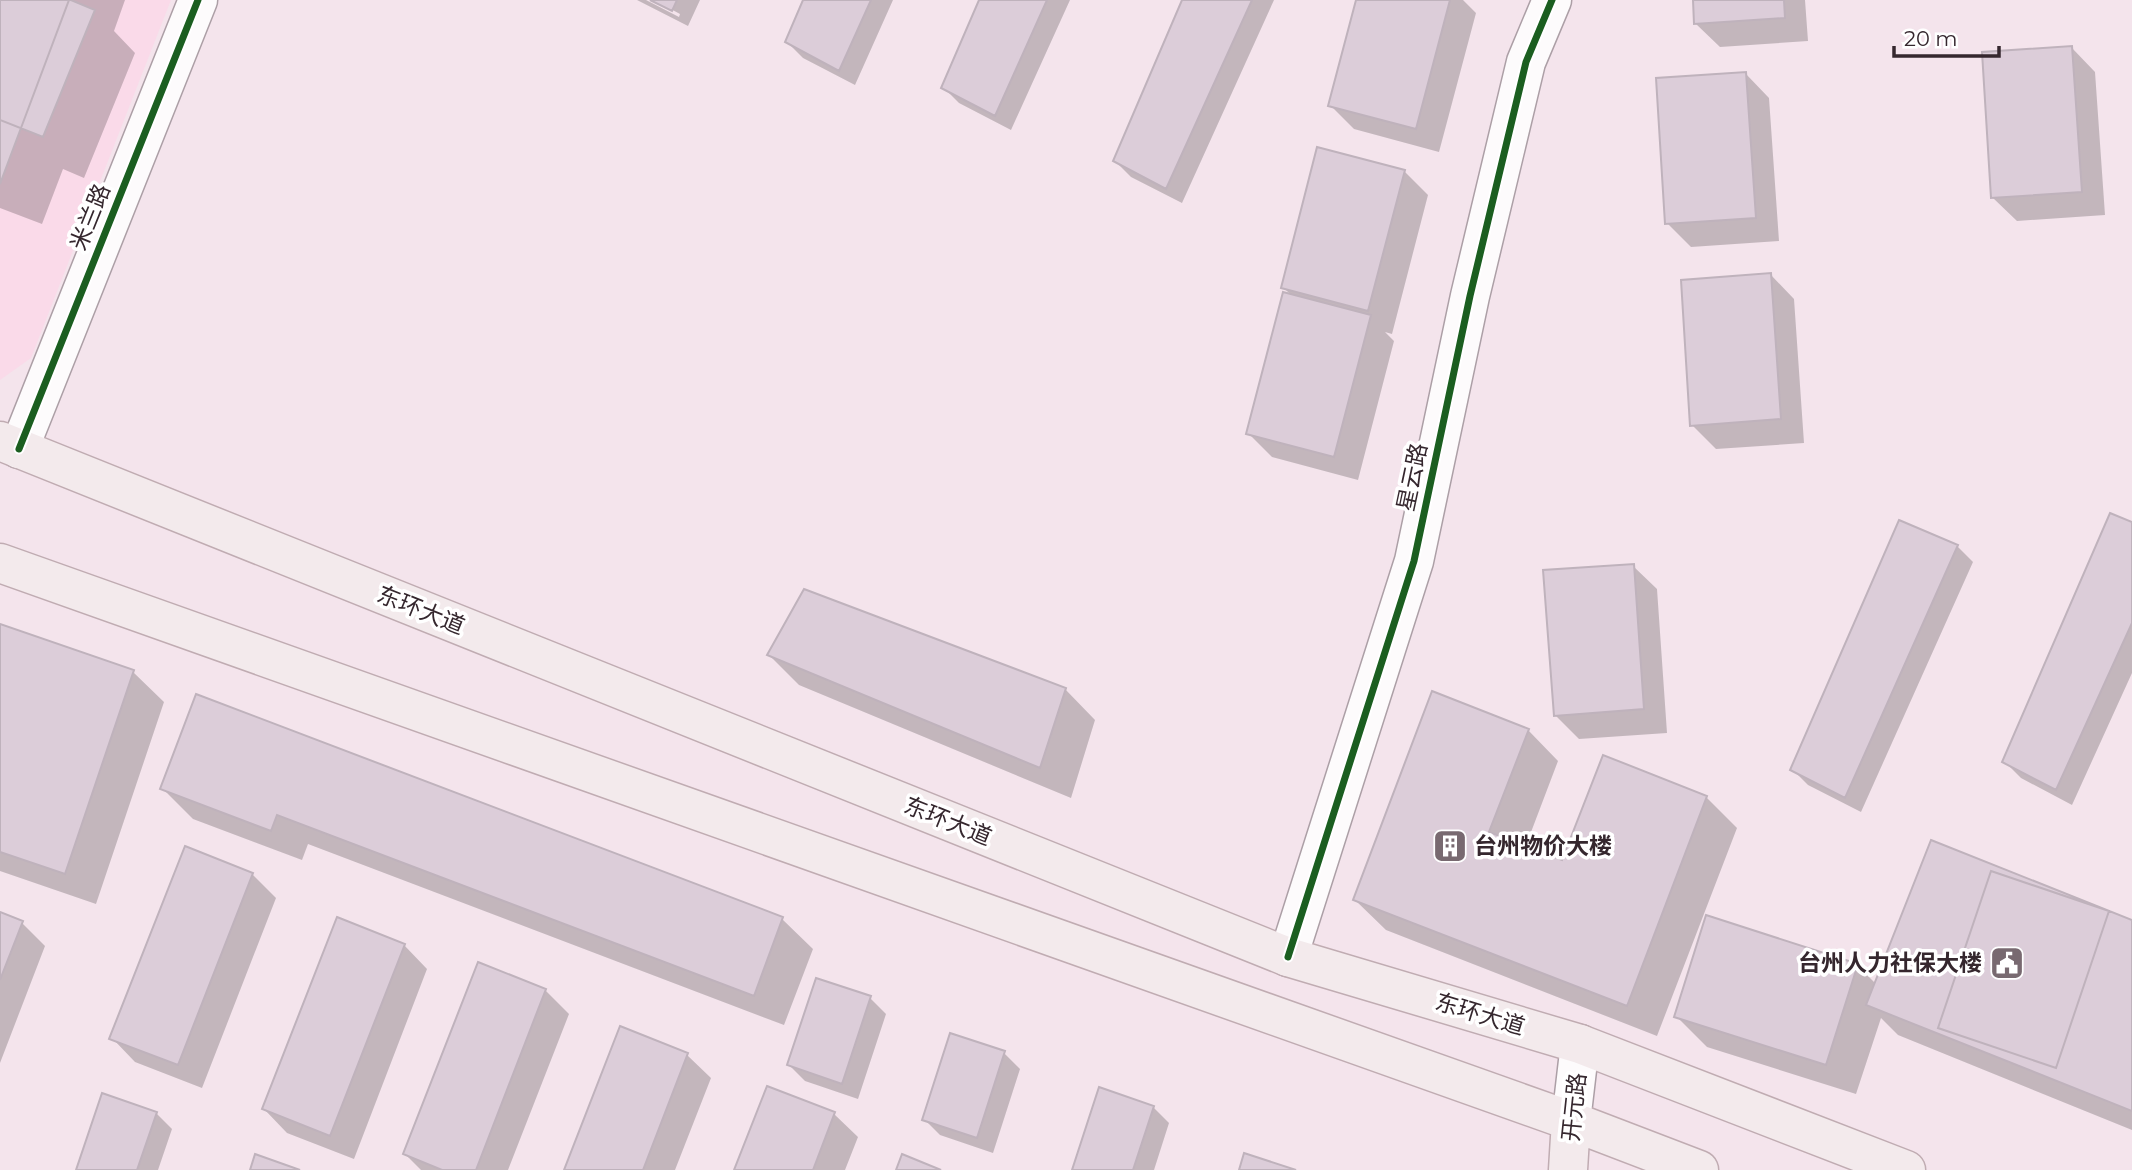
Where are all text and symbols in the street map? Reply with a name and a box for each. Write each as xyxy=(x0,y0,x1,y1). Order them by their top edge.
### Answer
scale bar xyxy=(1894,14,1999,58)
text: 20 m xyxy=(1904,26,1958,51)
street label: 米兰路 xyxy=(64,180,116,254)
street label: 星云路 xyxy=(1391,440,1433,514)
street label: 东环大道 xyxy=(373,580,469,640)
street label: 东环大道 xyxy=(900,791,996,851)
building icon: 台州物价大楼 xyxy=(1431,827,1469,865)
place label: 台州物价大楼 xyxy=(1474,832,1612,860)
public building icon: 台州人力社保大楼 xyxy=(1988,944,2026,982)
place label: 台州人力社保大楼 xyxy=(1798,949,1982,977)
street label: 东环大道 xyxy=(1432,987,1528,1041)
street label: 开元路 xyxy=(1556,1071,1592,1143)

